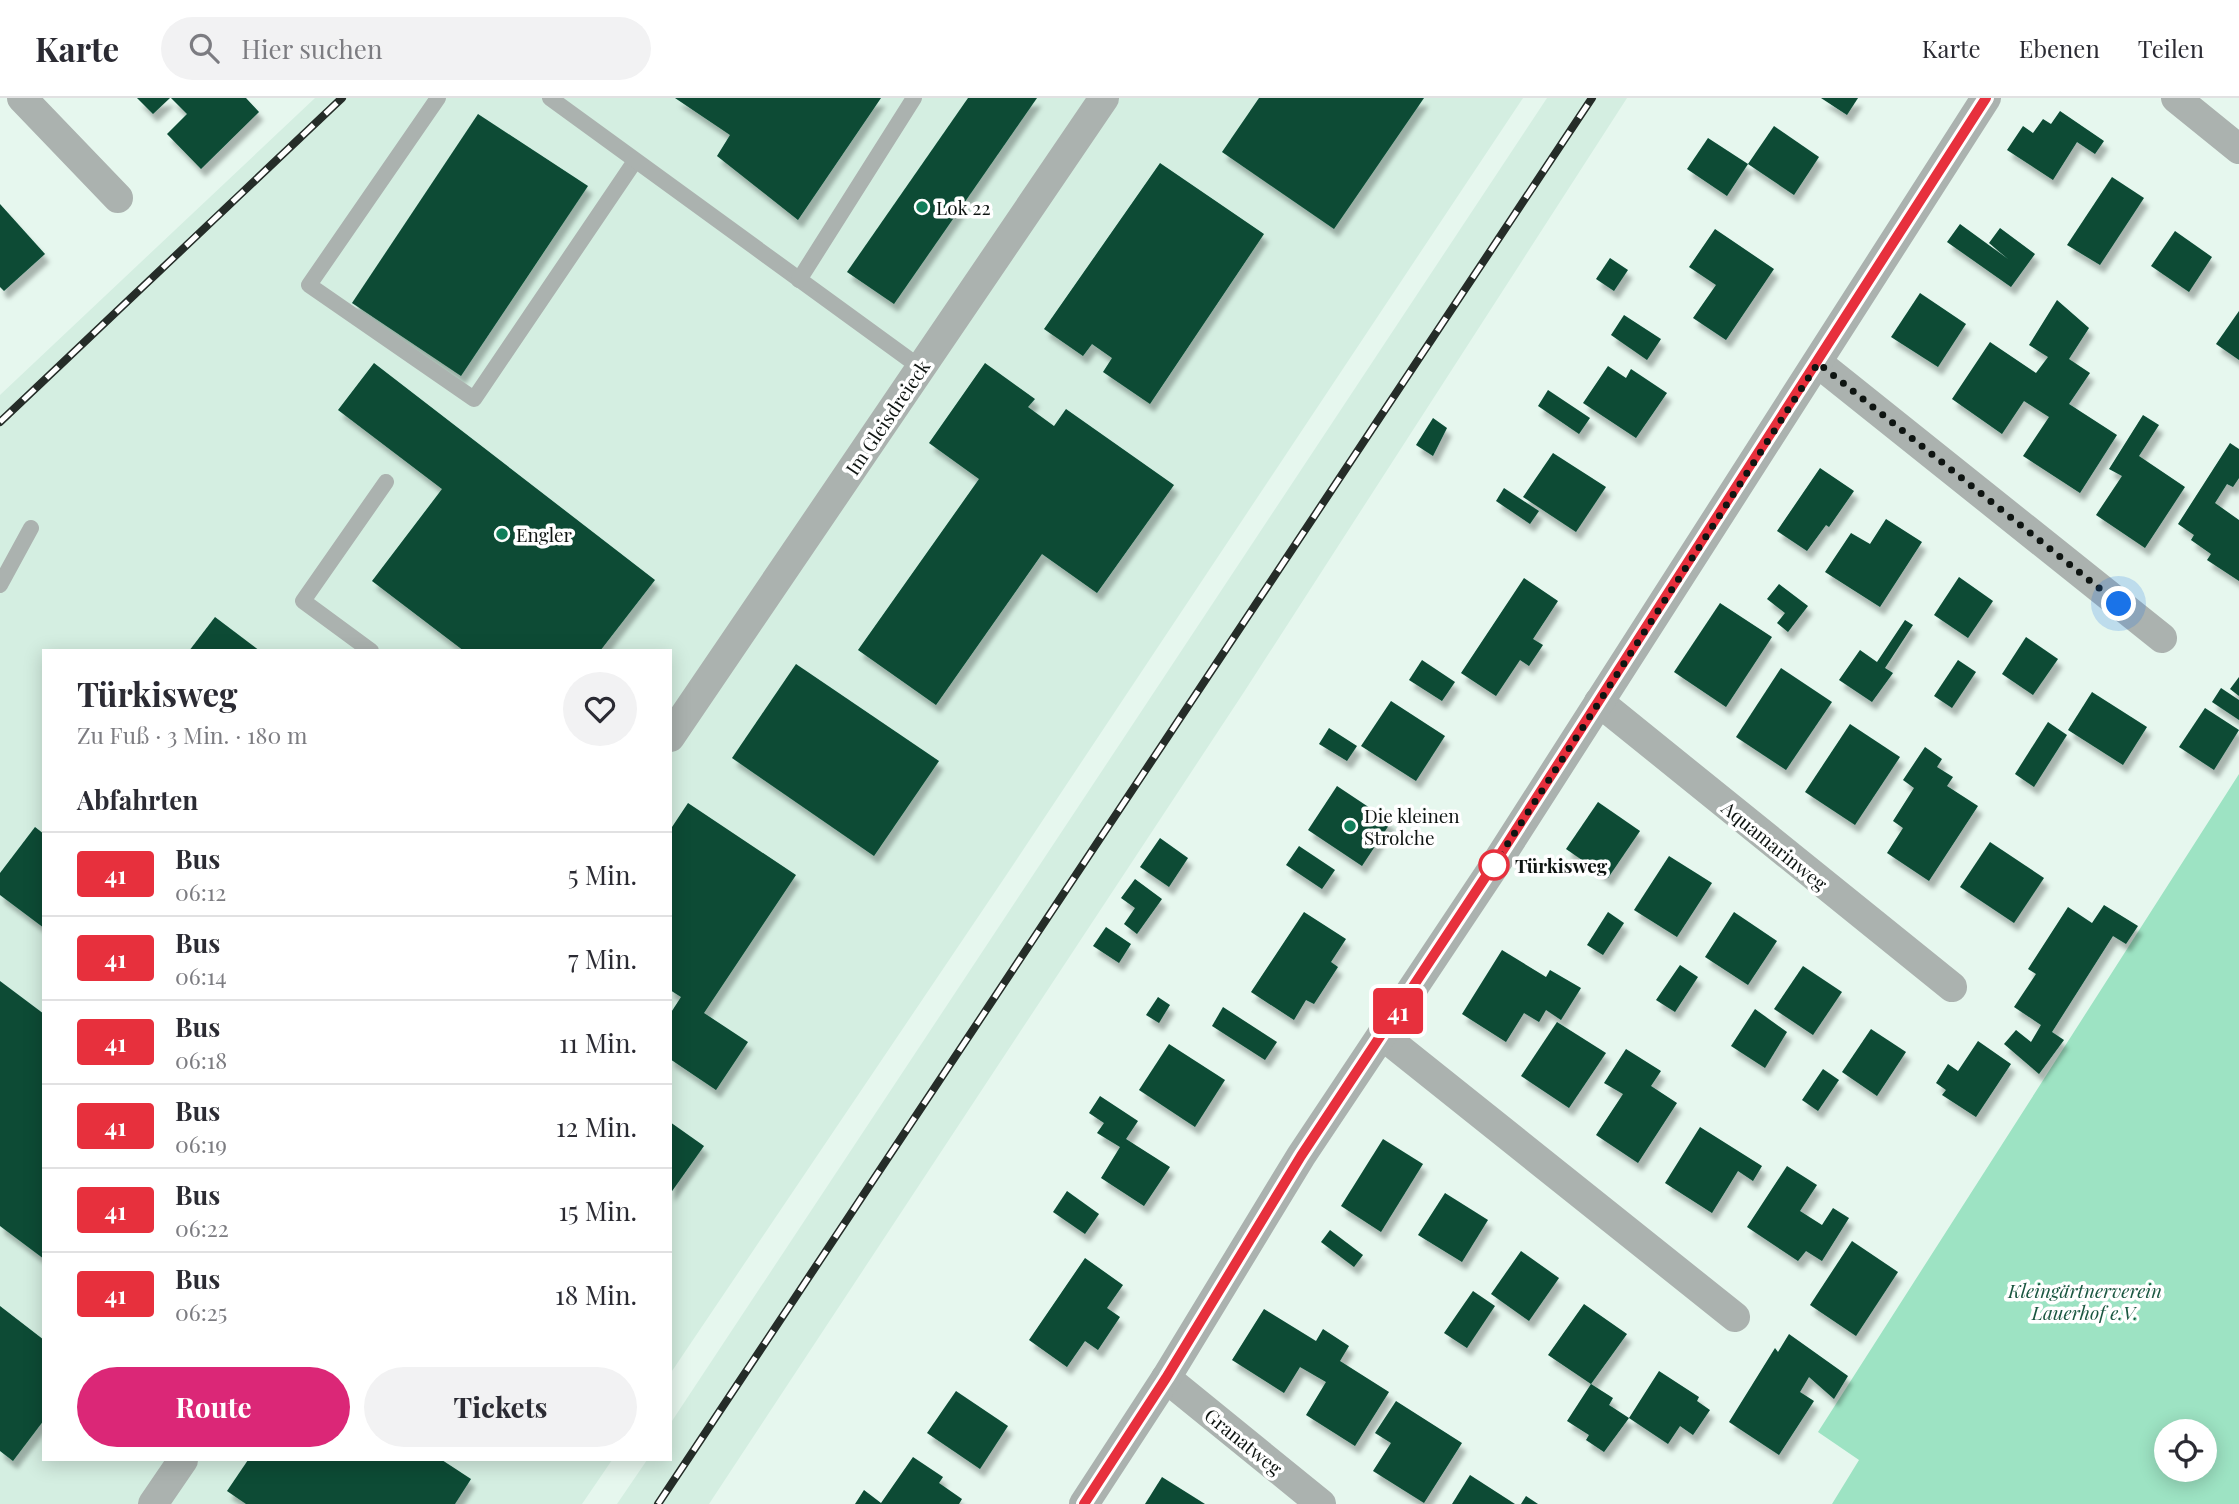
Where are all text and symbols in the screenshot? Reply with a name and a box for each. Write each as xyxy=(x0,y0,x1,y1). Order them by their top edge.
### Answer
search box xyxy=(161,17,651,80)
text: Karte xyxy=(35,26,119,70)
icon: search xyxy=(185,29,223,67)
text: Hier suchen xyxy=(241,31,383,66)
text: Karte xyxy=(1922,32,1981,64)
text: Ebenen xyxy=(2019,32,2100,64)
text: Teilen xyxy=(2138,32,2204,64)
place label: Lok 22 xyxy=(936,194,991,220)
marker: Lok 22 xyxy=(914,199,930,215)
street label: Im Gleisdreieck xyxy=(839,354,935,480)
place label: Engler xyxy=(516,521,573,547)
marker: Engler xyxy=(494,526,510,542)
your location xyxy=(2101,586,2136,621)
text: Türkisweg xyxy=(77,671,237,715)
button: heart xyxy=(563,672,637,746)
text: Zu Fuß · 3 Min. · 180 m xyxy=(77,719,307,750)
text: Abfahrten xyxy=(77,782,198,817)
street label: Aquamarinweg xyxy=(1716,794,1833,896)
place label: Die kleinen Strolche xyxy=(1364,802,1460,850)
marker: Die kleinen Strolche xyxy=(1342,818,1358,834)
text: Bus xyxy=(175,841,220,876)
marker: Türkisweg xyxy=(1479,850,1509,880)
place label: Türkisweg xyxy=(1515,852,1608,878)
text: 5 Min. xyxy=(568,857,637,892)
text: 41 xyxy=(105,858,126,890)
text: 06:12 xyxy=(175,876,226,907)
text: Bus xyxy=(175,925,220,960)
text: 7 Min. xyxy=(568,941,637,976)
text: 41 xyxy=(105,942,126,974)
text: 06:14 xyxy=(175,960,227,991)
line badge: 41 xyxy=(1366,988,1430,1034)
text: 41 xyxy=(1387,995,1409,1027)
text: Bus xyxy=(175,1009,220,1044)
text: 11 Min. xyxy=(559,1025,637,1060)
text: 41 xyxy=(105,1026,126,1058)
text: 06:18 xyxy=(175,1044,227,1075)
text: Bus xyxy=(175,1093,220,1128)
text: 12 Min. xyxy=(556,1109,637,1144)
text: 41 xyxy=(105,1110,126,1142)
text: 06:19 xyxy=(175,1128,227,1159)
text: Bus xyxy=(175,1177,220,1212)
text: 15 Min. xyxy=(558,1193,637,1228)
text: 41 xyxy=(105,1194,126,1226)
text: 06:22 xyxy=(175,1212,229,1243)
text: Bus xyxy=(175,1261,220,1296)
text: 18 Min. xyxy=(555,1277,637,1312)
park label: Kleingärtnerverein Lauerhof e.V. xyxy=(2007,1277,2162,1325)
text: 41 xyxy=(105,1278,126,1310)
text: 06:25 xyxy=(175,1296,227,1327)
button: Route xyxy=(77,1367,350,1447)
button: Tickets xyxy=(364,1367,637,1447)
street label: Granatweg xyxy=(1200,1402,1288,1480)
map controls xyxy=(2154,1419,2217,1482)
button: locate xyxy=(2154,1419,2217,1482)

